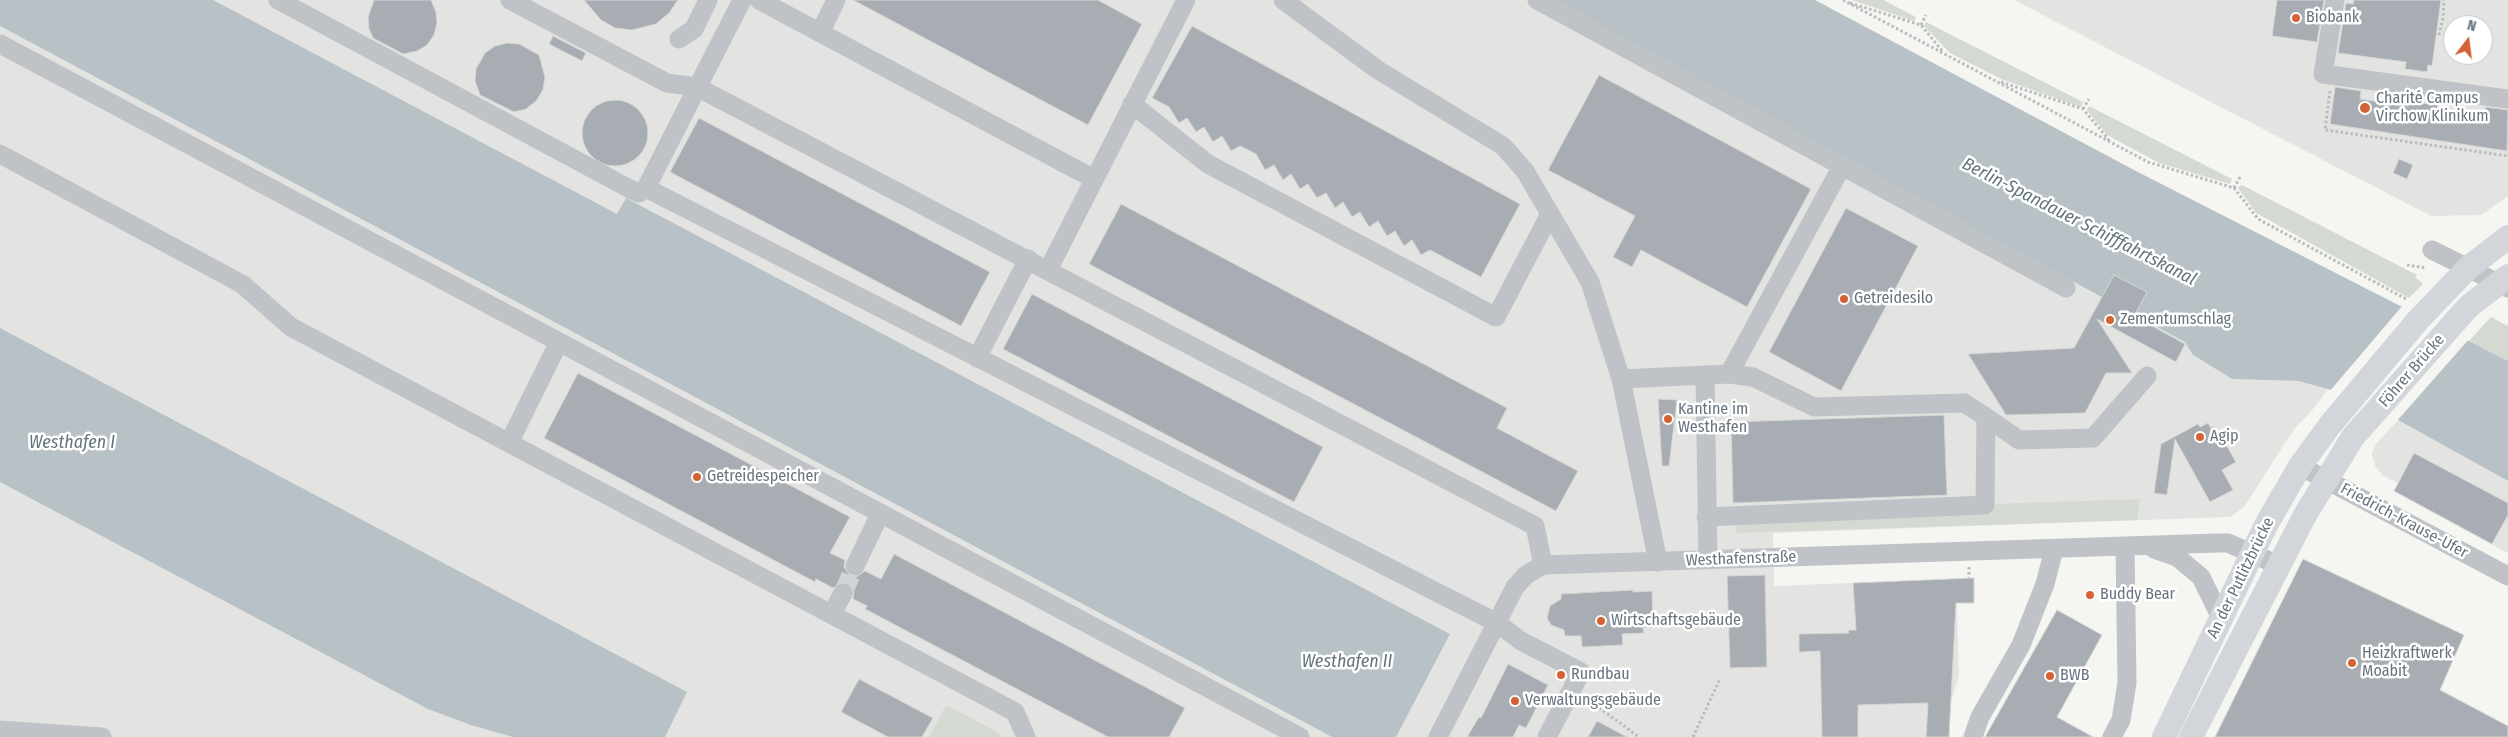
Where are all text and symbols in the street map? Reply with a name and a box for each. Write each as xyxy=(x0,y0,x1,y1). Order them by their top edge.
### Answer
place label: Biobank xyxy=(2306,8,2359,28)
marker: Biobank xyxy=(2290,12,2302,24)
north arrow xyxy=(2443,15,2493,65)
text: N xyxy=(2465,17,2478,35)
place label: Charité Campus Virchow Klinikum xyxy=(2376,89,2488,127)
marker: Charité Campus Virchow Klinikum xyxy=(2358,101,2372,115)
water label: Berlin-Spandauer Schifffahrtskanal xyxy=(1958,153,2200,291)
place label: Getreidesilo xyxy=(1854,289,1933,309)
marker: Getreidesilo xyxy=(1838,293,1850,305)
place label: Zementumschlag xyxy=(2120,310,2231,330)
marker: Zementumschlag xyxy=(2104,314,2116,326)
street label: Föhrer Brücke xyxy=(2375,331,2449,411)
place label: Kantine im Westhafen xyxy=(1678,400,1748,438)
marker: Kantine im Westhafen xyxy=(1662,413,1674,425)
place label: Agip xyxy=(2210,427,2238,447)
marker: Agip xyxy=(2194,431,2206,443)
water label: Westhafen I xyxy=(29,432,115,454)
place label: Getreidespeicher xyxy=(707,467,819,487)
marker: Getreidespeicher xyxy=(691,471,703,483)
street label: Friedrich-Krause-Ufer xyxy=(2337,479,2471,563)
street label: An der Putlitzbrücke xyxy=(2203,514,2279,642)
street label: Westhafenstraße xyxy=(1685,547,1797,571)
place label: Buddy Bear xyxy=(2100,585,2175,605)
marker: Buddy Bear xyxy=(2084,589,2096,601)
place label: Wirtschaftsgebäude xyxy=(1611,611,1741,631)
marker: Wirtschaftsgebäude xyxy=(1595,615,1607,627)
place label: Heizkraftwerk Moabit xyxy=(2362,644,2452,682)
water label: Westhafen II xyxy=(1302,651,1392,673)
marker: Heizkraftwerk Moabit xyxy=(2346,657,2358,669)
place label: Rundbau xyxy=(1571,665,1630,685)
place label: BWB xyxy=(2060,666,2089,686)
marker: Rundbau xyxy=(1555,669,1567,681)
marker: BWB xyxy=(2044,670,2056,682)
place label: Verwaltungsgebäude xyxy=(1525,691,1661,711)
marker: Verwaltungsgebäude xyxy=(1509,695,1521,707)

